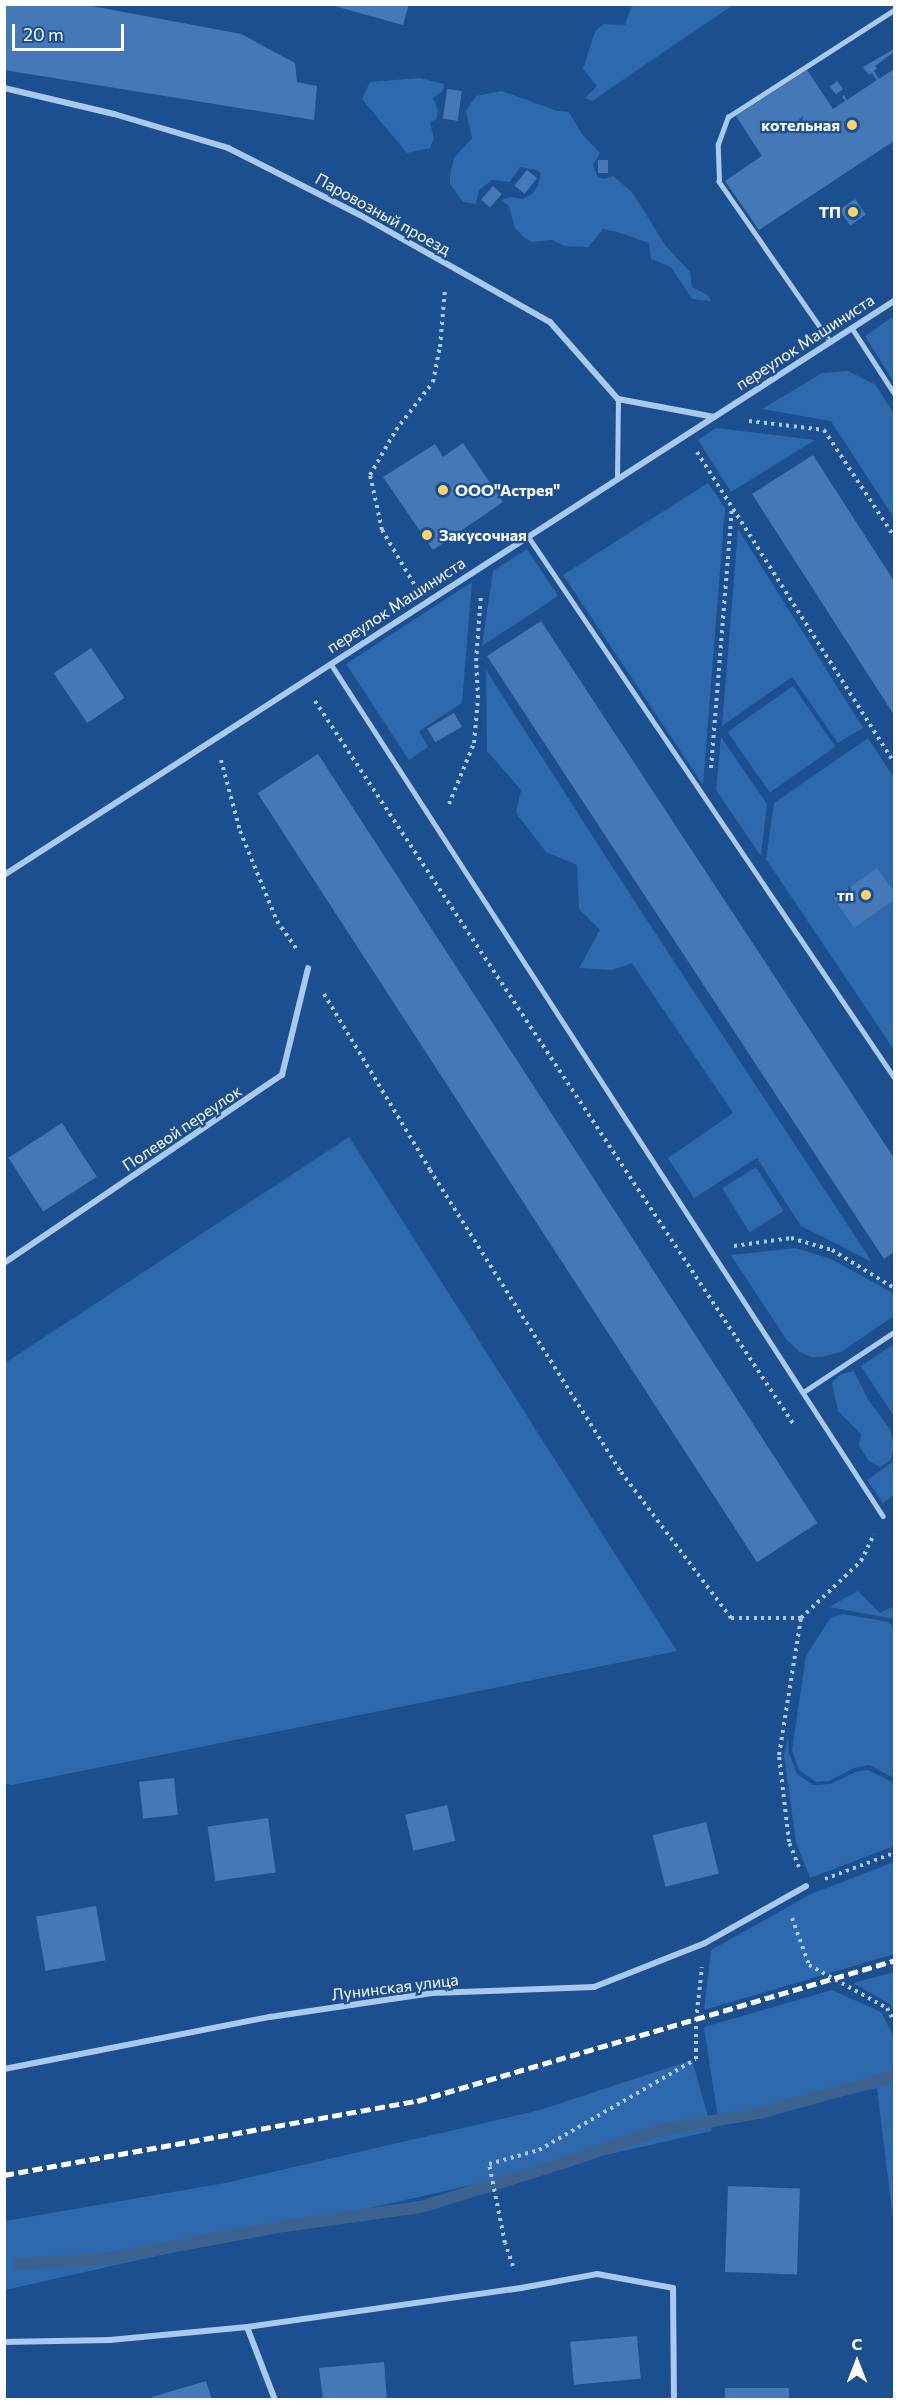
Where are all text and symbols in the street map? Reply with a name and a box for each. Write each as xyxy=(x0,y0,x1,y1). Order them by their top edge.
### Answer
scale bar xyxy=(15,12,128,50)
text: 20 m xyxy=(23,23,64,45)
place label: котельная xyxy=(761,115,840,135)
marker: котельная xyxy=(845,118,859,132)
street label: Паровозный проезд xyxy=(312,169,454,259)
place label: ТП xyxy=(819,202,841,222)
marker: ТП xyxy=(846,205,860,219)
street label: переулок Машиниста xyxy=(732,290,878,394)
place label: ООО"Астрея" xyxy=(455,480,560,500)
marker: ООО"Астрея" xyxy=(436,483,450,497)
place label: Закусочная xyxy=(439,525,527,545)
marker: Закусочная xyxy=(420,528,434,542)
street label: переулок Машиниста xyxy=(323,553,469,657)
place label: тп xyxy=(837,885,854,905)
marker: тп xyxy=(859,888,873,902)
street label: Полевой переулок xyxy=(119,1081,245,1175)
street label: Лунинская улица xyxy=(330,1970,460,2004)
north arrow xyxy=(827,2332,887,2392)
text: С xyxy=(852,2334,862,2353)

